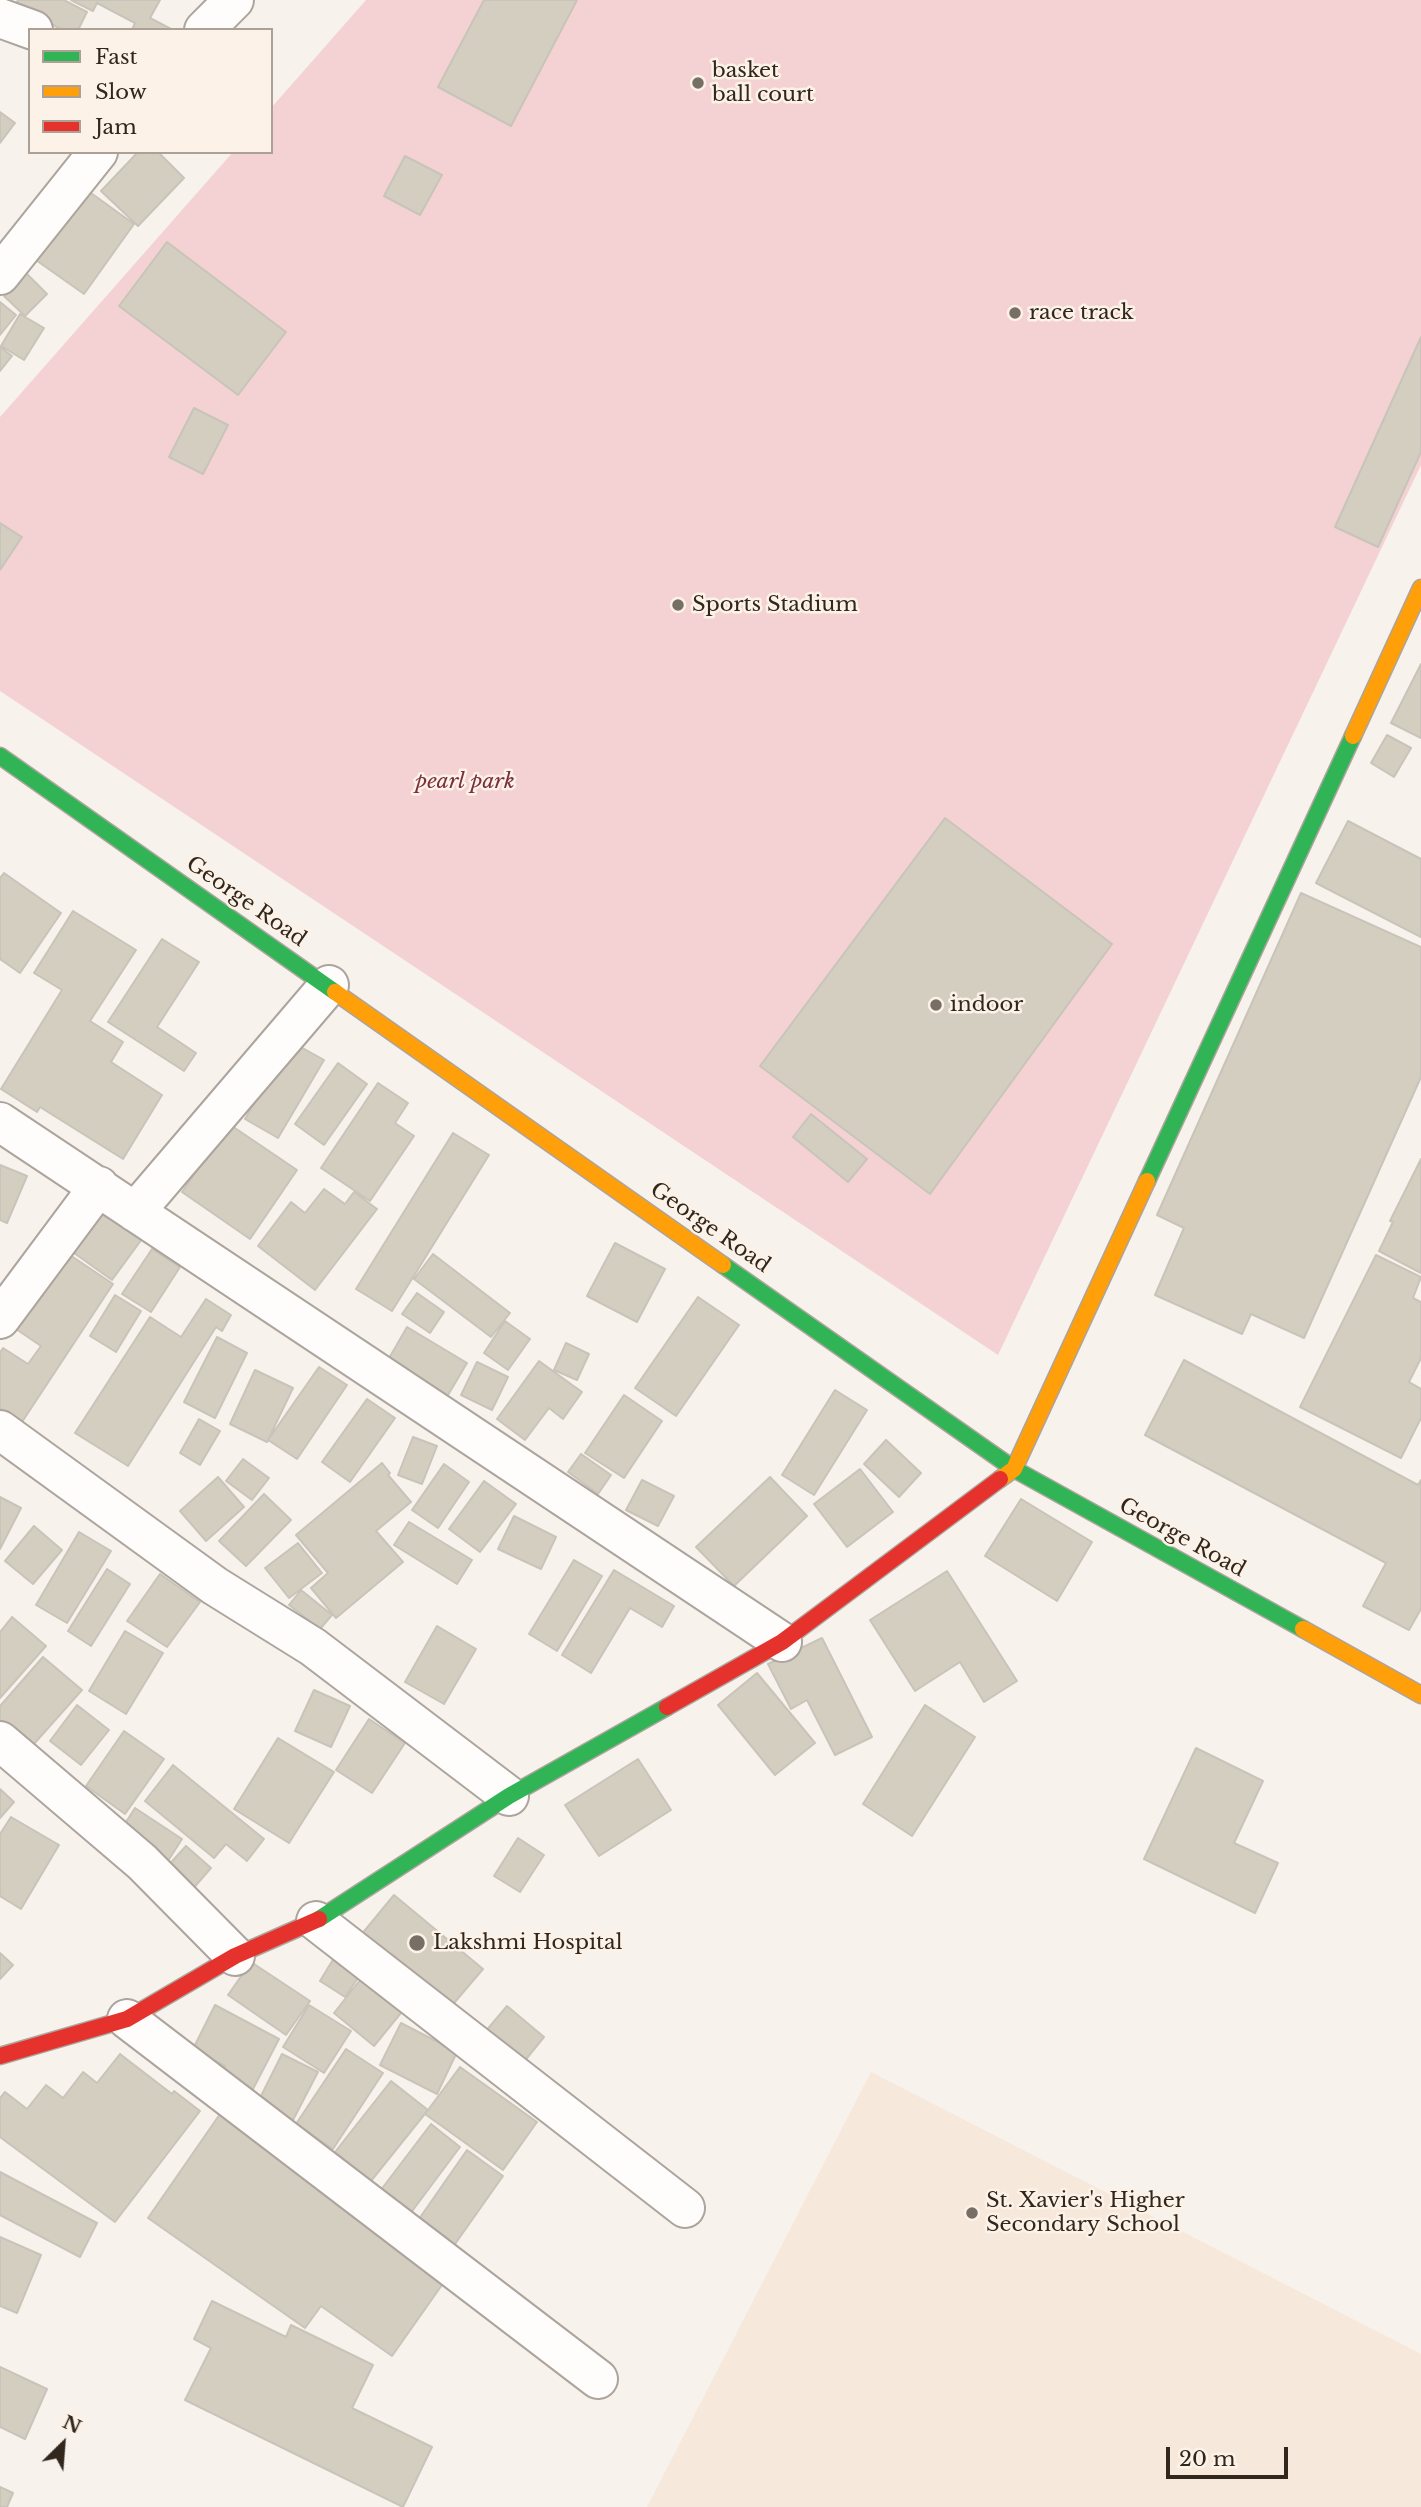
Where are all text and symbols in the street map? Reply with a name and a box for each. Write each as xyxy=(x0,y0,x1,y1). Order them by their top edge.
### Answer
legend xyxy=(28,28,273,154)
text: Fast xyxy=(95,44,137,70)
place label: basket ball court xyxy=(712,58,814,108)
marker: basket ball court xyxy=(690,75,706,91)
text: Slow xyxy=(95,79,147,105)
text: Jam xyxy=(95,114,137,140)
place label: race track xyxy=(1029,300,1134,326)
marker: race track xyxy=(1007,305,1023,321)
place label: Sports Stadium xyxy=(692,592,858,618)
marker: Sports Stadium xyxy=(670,597,686,613)
park label: pearl park xyxy=(415,769,515,795)
street label: George Road xyxy=(181,851,311,953)
place label: indoor xyxy=(950,992,1023,1018)
marker: indoor xyxy=(928,997,944,1013)
street label: George Road xyxy=(645,1177,775,1279)
street label: George Road xyxy=(1114,1493,1250,1583)
place label: Lakshmi Hospital xyxy=(433,1930,622,1956)
marker: Lakshmi Hospital xyxy=(407,1933,427,1953)
place label: St. Xavier's Higher Secondary School xyxy=(986,2188,1185,2238)
marker: St. Xavier's Higher Secondary School xyxy=(964,2205,980,2221)
north arrow xyxy=(28,2409,98,2479)
text: N xyxy=(59,2410,85,2439)
scale bar xyxy=(1169,2434,1292,2478)
text: 20 m xyxy=(1179,2446,1236,2472)

